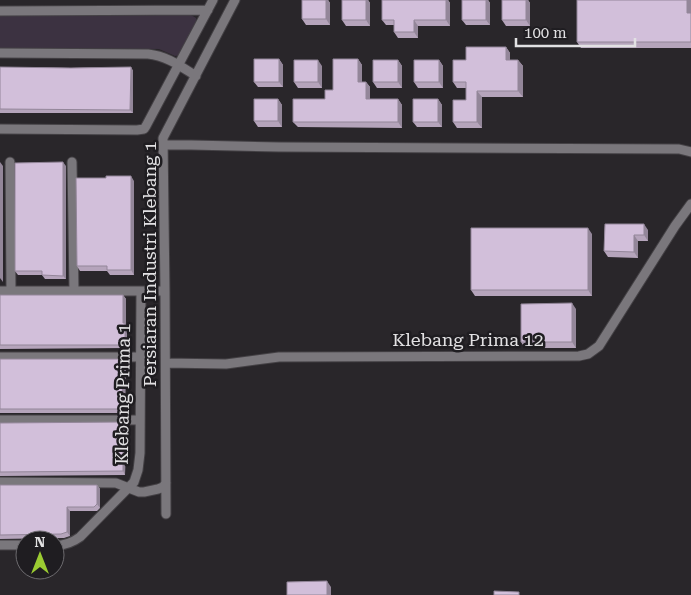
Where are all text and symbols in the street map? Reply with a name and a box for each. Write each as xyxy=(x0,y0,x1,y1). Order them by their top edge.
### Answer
scale bar xyxy=(516,15,635,47)
text: 100 m xyxy=(524,24,567,42)
street label: Persiaran Industri Klebang 1 xyxy=(139,141,160,387)
street label: Klebang Prima 1 xyxy=(111,323,134,465)
street label: Klebang Prima 12 xyxy=(392,329,544,350)
north arrow xyxy=(15,530,65,580)
text: N xyxy=(35,534,46,550)

